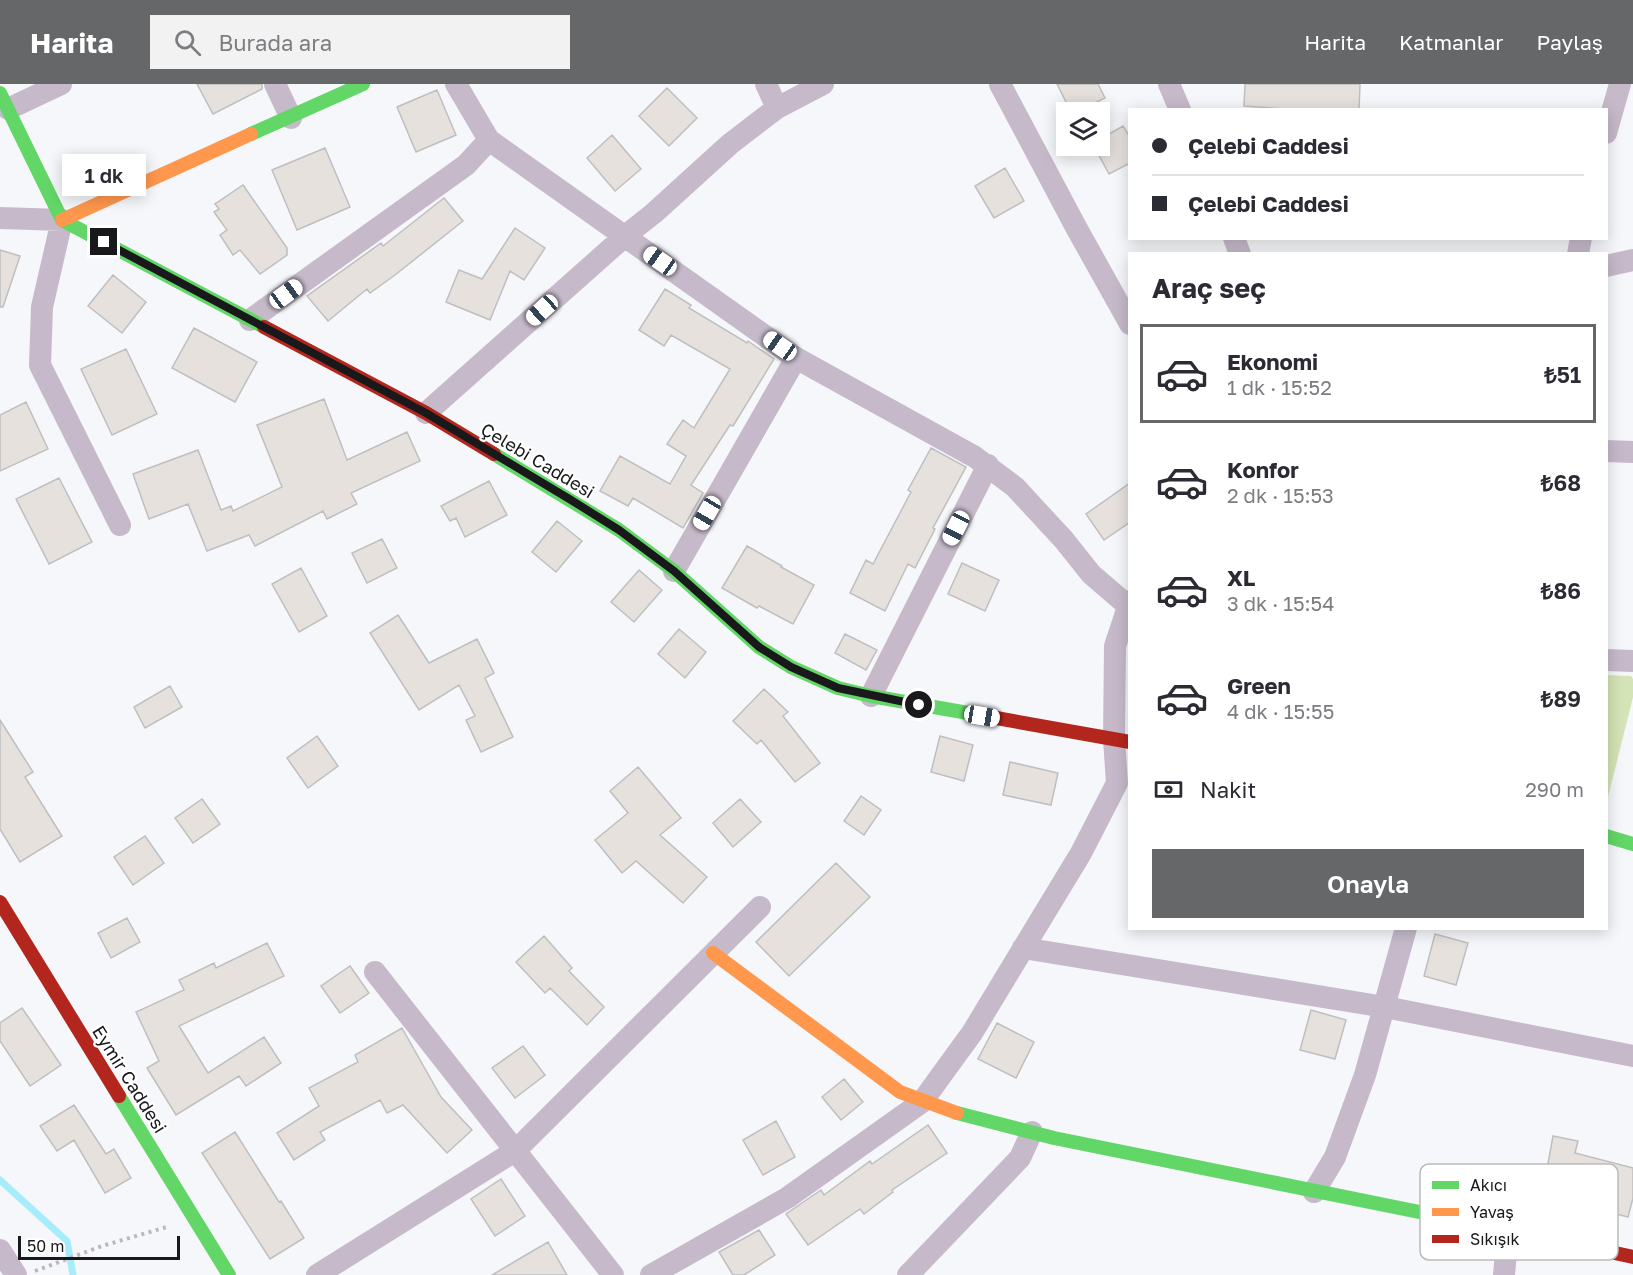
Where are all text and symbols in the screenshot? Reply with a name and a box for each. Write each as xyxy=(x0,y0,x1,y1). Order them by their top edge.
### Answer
search box xyxy=(150,15,570,69)
text: Harita xyxy=(30,26,114,59)
icon: search xyxy=(171,26,204,59)
text: Burada ara xyxy=(219,29,332,56)
text: Harita xyxy=(1304,29,1366,55)
text: Katmanlar xyxy=(1399,29,1504,55)
text: Paylaş xyxy=(1537,29,1603,55)
map controls xyxy=(1056,102,1110,156)
button: layers xyxy=(1056,102,1110,156)
text: Çelebi Caddesi xyxy=(1188,132,1349,159)
callout: 1 dk xyxy=(62,155,146,197)
text: 1 dk xyxy=(85,163,123,187)
text: Çelebi Caddesi xyxy=(1188,190,1349,217)
route end xyxy=(90,228,117,255)
car xyxy=(640,243,680,279)
text: Araç seç xyxy=(1152,272,1266,304)
car xyxy=(266,276,306,312)
car xyxy=(523,291,561,329)
car xyxy=(760,328,800,364)
icon: car xyxy=(1155,347,1209,401)
text: Ekonomi xyxy=(1227,348,1318,375)
text: ₺51 xyxy=(1544,361,1581,388)
text: 1 dk · 15:52 xyxy=(1227,375,1332,399)
street label: Çelebi Caddesi xyxy=(477,417,599,503)
icon: car xyxy=(1155,455,1209,509)
text: Konfor xyxy=(1227,456,1299,483)
text: ₺68 xyxy=(1541,469,1581,496)
text: 2 dk · 15:53 xyxy=(1227,483,1334,507)
car xyxy=(690,493,724,533)
car xyxy=(940,508,972,548)
icon: car xyxy=(1155,563,1209,617)
text: XL xyxy=(1227,564,1255,591)
text: ₺86 xyxy=(1541,577,1581,604)
text: 3 dk · 15:54 xyxy=(1227,591,1334,615)
icon: car xyxy=(1155,671,1209,725)
text: Green xyxy=(1227,672,1291,699)
text: ₺89 xyxy=(1541,685,1581,712)
route start xyxy=(905,691,932,718)
text: 4 dk · 15:55 xyxy=(1227,699,1334,723)
car xyxy=(963,704,1001,728)
icon: cash xyxy=(1152,773,1185,806)
text: Nakit xyxy=(1200,776,1256,803)
text: 290 m xyxy=(1525,777,1584,801)
button: Onayla xyxy=(1152,849,1584,918)
street label: Eymir Caddesi xyxy=(88,1021,172,1137)
legend xyxy=(1420,1164,1618,1260)
text: Akıcı xyxy=(1470,1175,1507,1195)
text: Yavaş xyxy=(1470,1202,1514,1222)
text: Sıkışık xyxy=(1470,1229,1520,1249)
scale bar xyxy=(18,1233,180,1260)
text: 50 m xyxy=(27,1236,64,1256)

